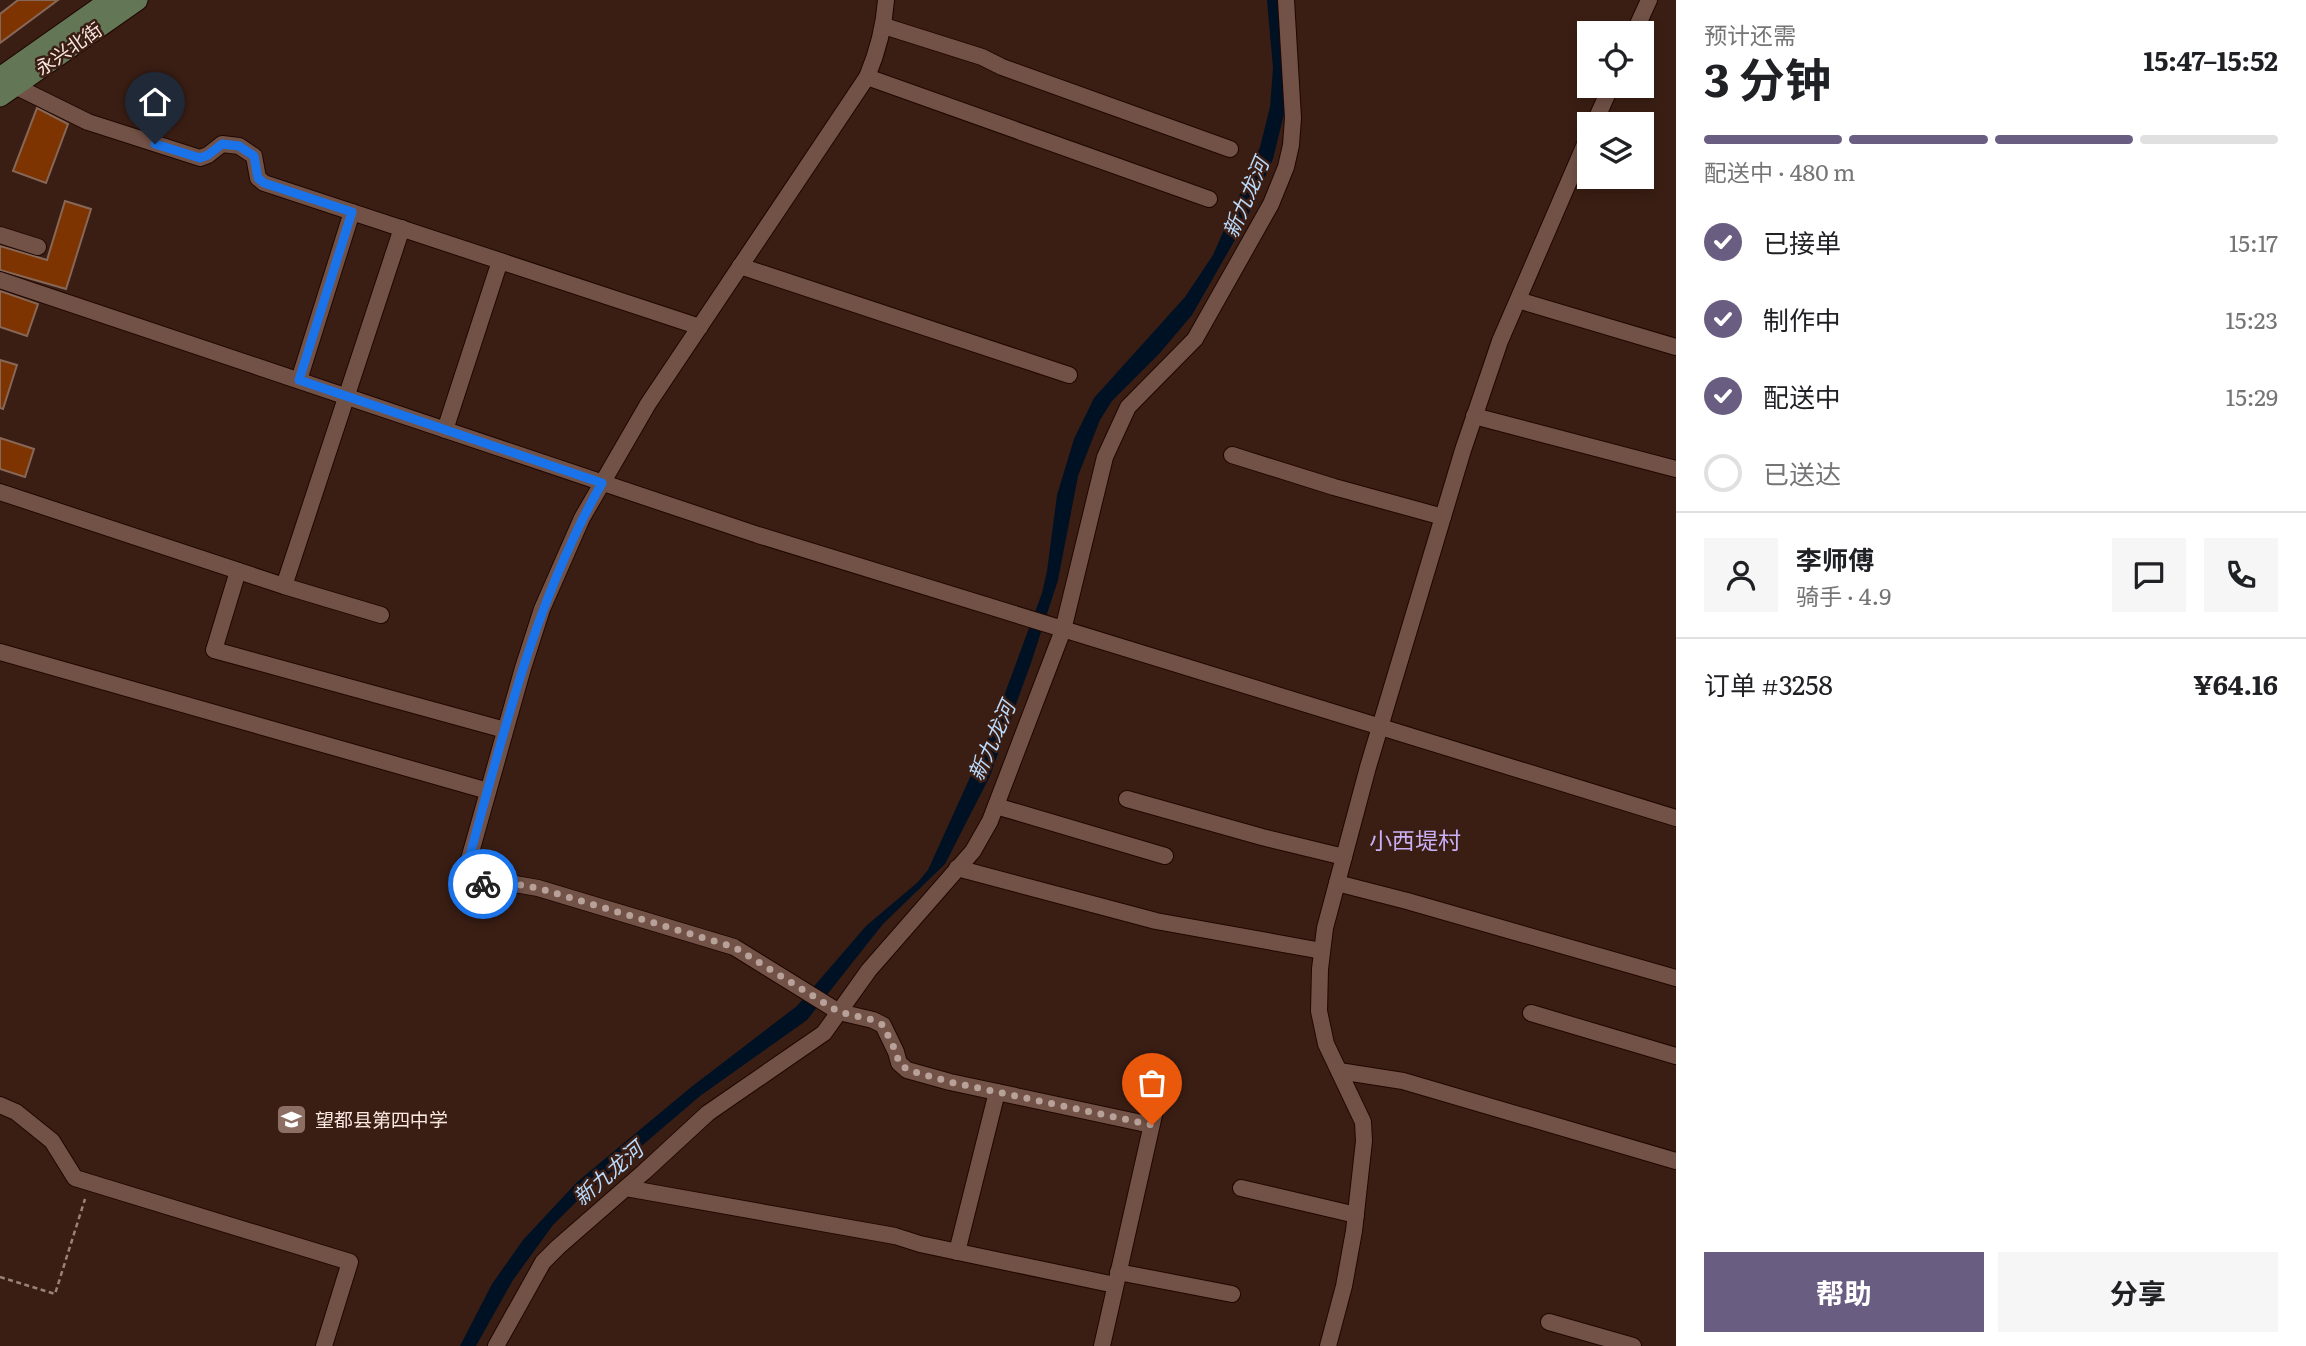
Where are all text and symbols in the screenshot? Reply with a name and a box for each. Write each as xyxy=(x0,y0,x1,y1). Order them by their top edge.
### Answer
street label: 永兴北街 xyxy=(29,15,107,81)
text: 预计还需 xyxy=(1704,17,1796,51)
map controls xyxy=(1577,21,1654,189)
button: locate xyxy=(1577,21,1654,98)
text: 15:47–15:52 xyxy=(2143,40,2278,79)
text: 3 分钟 xyxy=(1704,43,1831,111)
pin xyxy=(125,72,185,144)
icon: home xyxy=(136,83,174,121)
button: layers xyxy=(1577,112,1654,189)
water label: 新九龙河 xyxy=(1213,149,1276,242)
text: 配送中 · 480 m xyxy=(1704,154,1855,188)
text: 已接单 xyxy=(1763,222,1841,261)
icon: check xyxy=(1704,223,1742,261)
text: 15:17 xyxy=(2229,225,2278,259)
text: 制作中 xyxy=(1763,299,1841,338)
icon: check xyxy=(1704,300,1742,338)
text: 15:23 xyxy=(2225,302,2278,336)
text: 配送中 xyxy=(1763,376,1841,415)
icon: check xyxy=(1704,377,1742,415)
text: 15:29 xyxy=(2226,379,2278,413)
text: 已送达 xyxy=(1763,453,1841,492)
button: person xyxy=(1704,538,1778,612)
button: chat xyxy=(2112,538,2186,612)
button: phone xyxy=(2204,538,2278,612)
text: 李师傅 xyxy=(1796,539,1874,578)
text: 骑手 · 4.9 xyxy=(1796,578,1891,612)
text: 订单 #3258 xyxy=(1704,664,1833,703)
text: ¥64.16 xyxy=(2193,664,2278,703)
water label: 新九龙河 xyxy=(959,692,1023,785)
district label: 小西堤村 xyxy=(1369,822,1461,856)
courier xyxy=(448,849,518,919)
icon: bike xyxy=(464,865,502,903)
pin xyxy=(1122,1053,1182,1125)
icon: bag xyxy=(1133,1064,1171,1102)
school or university icon: 望都县第四中学 xyxy=(275,1102,309,1136)
place label: 望都县第四中学 xyxy=(315,1105,448,1133)
water label: 新九龙河 xyxy=(565,1130,652,1211)
button: 帮助 xyxy=(1704,1252,1984,1332)
button: 分享 xyxy=(1998,1252,2278,1332)

